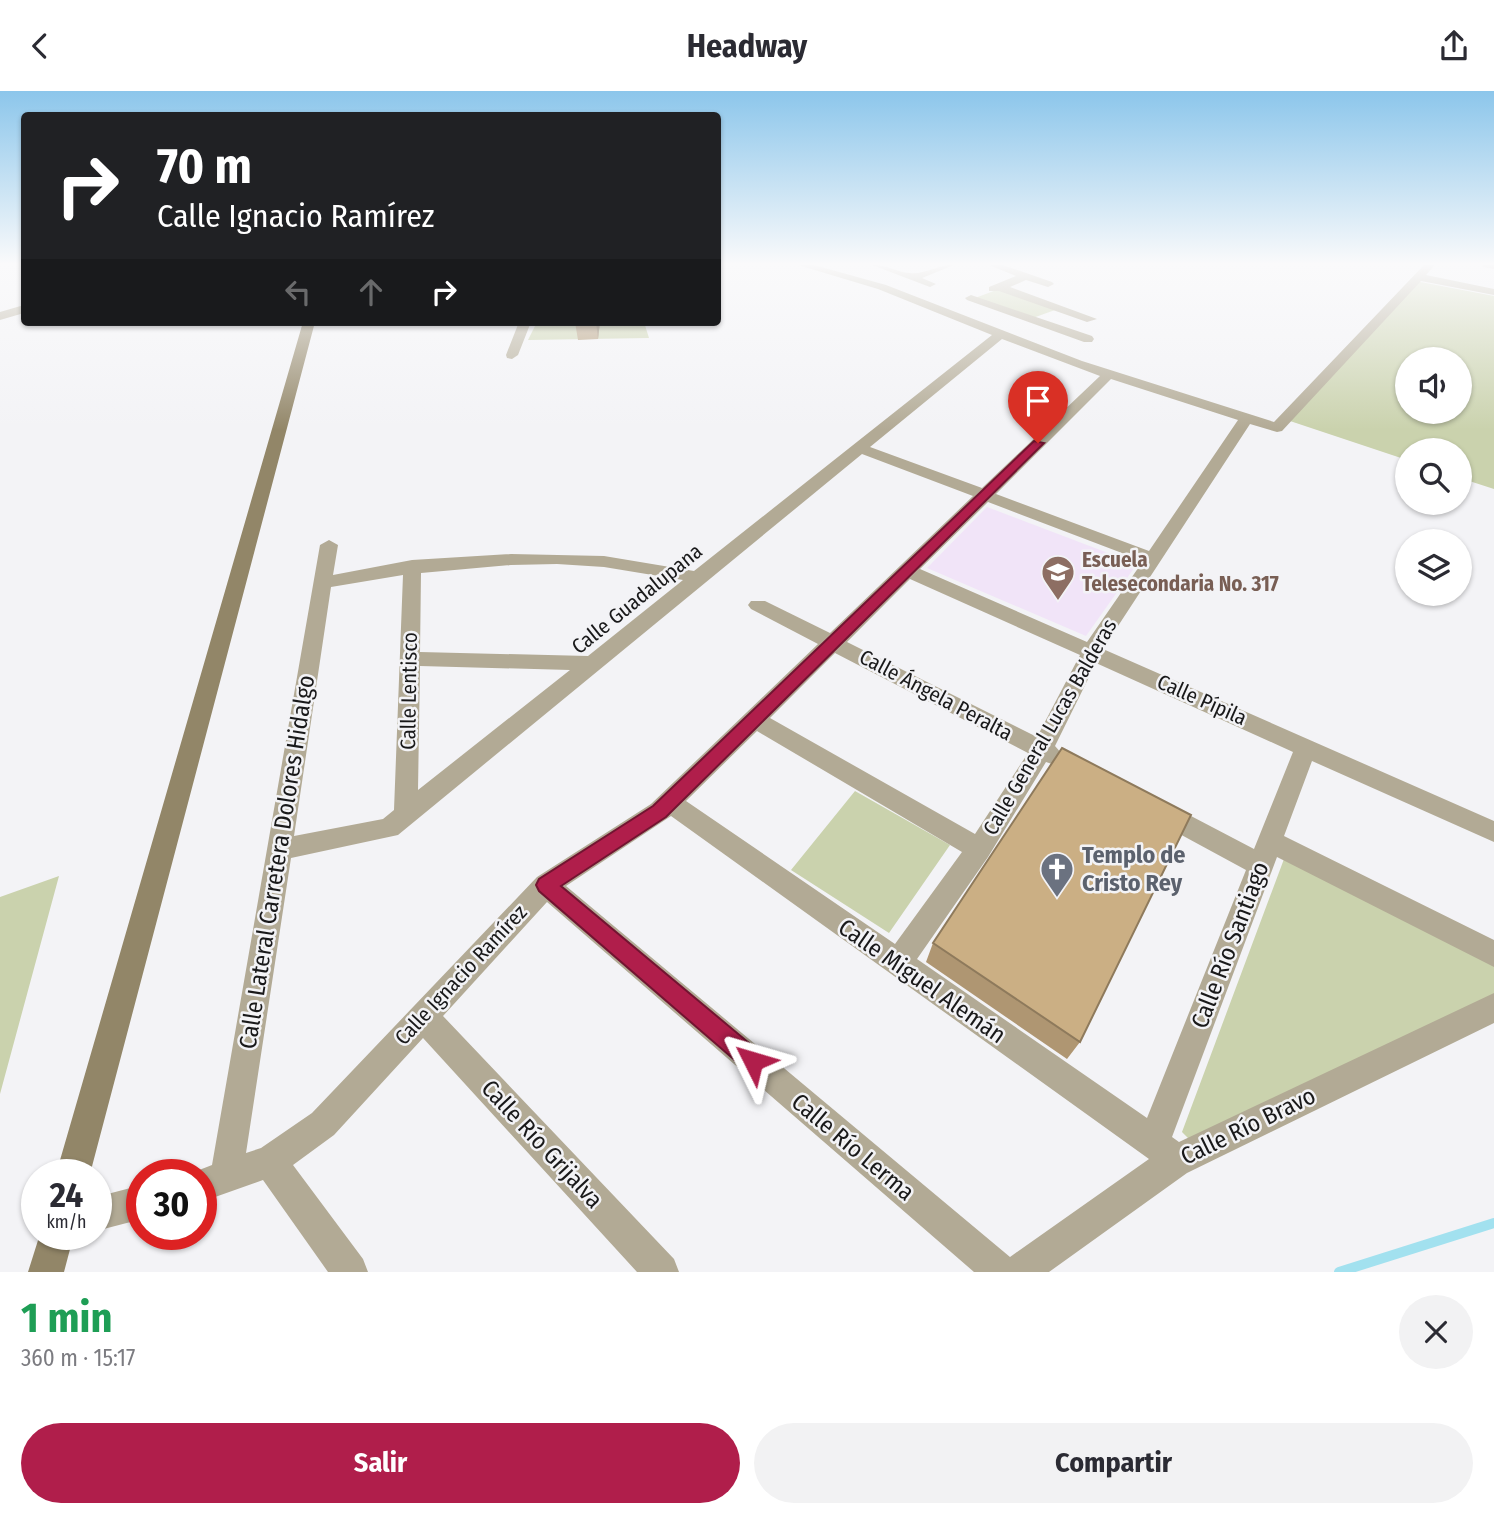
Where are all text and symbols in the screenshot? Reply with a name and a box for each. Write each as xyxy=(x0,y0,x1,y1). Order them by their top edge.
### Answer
icon: back xyxy=(21,27,59,65)
text: Headway xyxy=(687,27,807,65)
icon: share xyxy=(1435,27,1473,65)
text: 70 m xyxy=(157,137,252,196)
icon: right xyxy=(42,140,133,231)
text: Calle Ignacio Ramírez xyxy=(157,197,434,235)
icon: left xyxy=(279,273,317,311)
icon: ahead xyxy=(352,273,390,311)
icon: right xyxy=(425,273,463,311)
map controls xyxy=(1395,347,1472,606)
button: sound xyxy=(1395,347,1472,424)
pin xyxy=(1008,371,1068,443)
icon: arrive xyxy=(1019,382,1057,420)
button: search xyxy=(1395,438,1472,515)
button: layers xyxy=(1395,529,1472,606)
street label: Calle Guadalupana xyxy=(566,538,708,660)
place label: Escuela Telesecondaria No. 317 xyxy=(1082,547,1279,597)
school or university icon: Escuela Telesecondaria No. 317 xyxy=(1039,553,1077,602)
street label: Calle General Lucas Balderas xyxy=(977,614,1123,840)
street label: Calle Lentisco xyxy=(395,632,423,750)
street label: Calle Ángela Peralta xyxy=(855,644,1017,746)
street label: Calle Pípila xyxy=(1153,669,1251,731)
street label: Calle Lateral Carretera Dolores Hidalgo xyxy=(234,673,320,1051)
place label: Templo de Cristo Rey xyxy=(1082,841,1185,897)
church icon: Templo de Cristo Rey xyxy=(1038,850,1076,899)
street label: Calle Río Santiago xyxy=(1185,858,1275,1032)
street label: Calle Ignacio Ramírez xyxy=(389,900,533,1050)
street label: Calle Miguel Alemán xyxy=(833,913,1011,1049)
position arrow xyxy=(716,1024,790,1098)
street label: Calle Río Grijalva xyxy=(476,1074,608,1214)
street label: Calle Río Bravo xyxy=(1176,1081,1320,1171)
street label: Calle Río Lerma xyxy=(786,1088,920,1206)
speed limit sign: 30 xyxy=(126,1159,217,1250)
text: 24 xyxy=(50,1174,83,1216)
text: km/h xyxy=(46,1211,87,1233)
text: 1 min xyxy=(21,1293,112,1343)
button: close xyxy=(1399,1295,1473,1369)
text: 360 m · 15:17 xyxy=(21,1344,135,1372)
button: Salir xyxy=(21,1423,740,1503)
button: Compartir xyxy=(754,1423,1473,1503)

